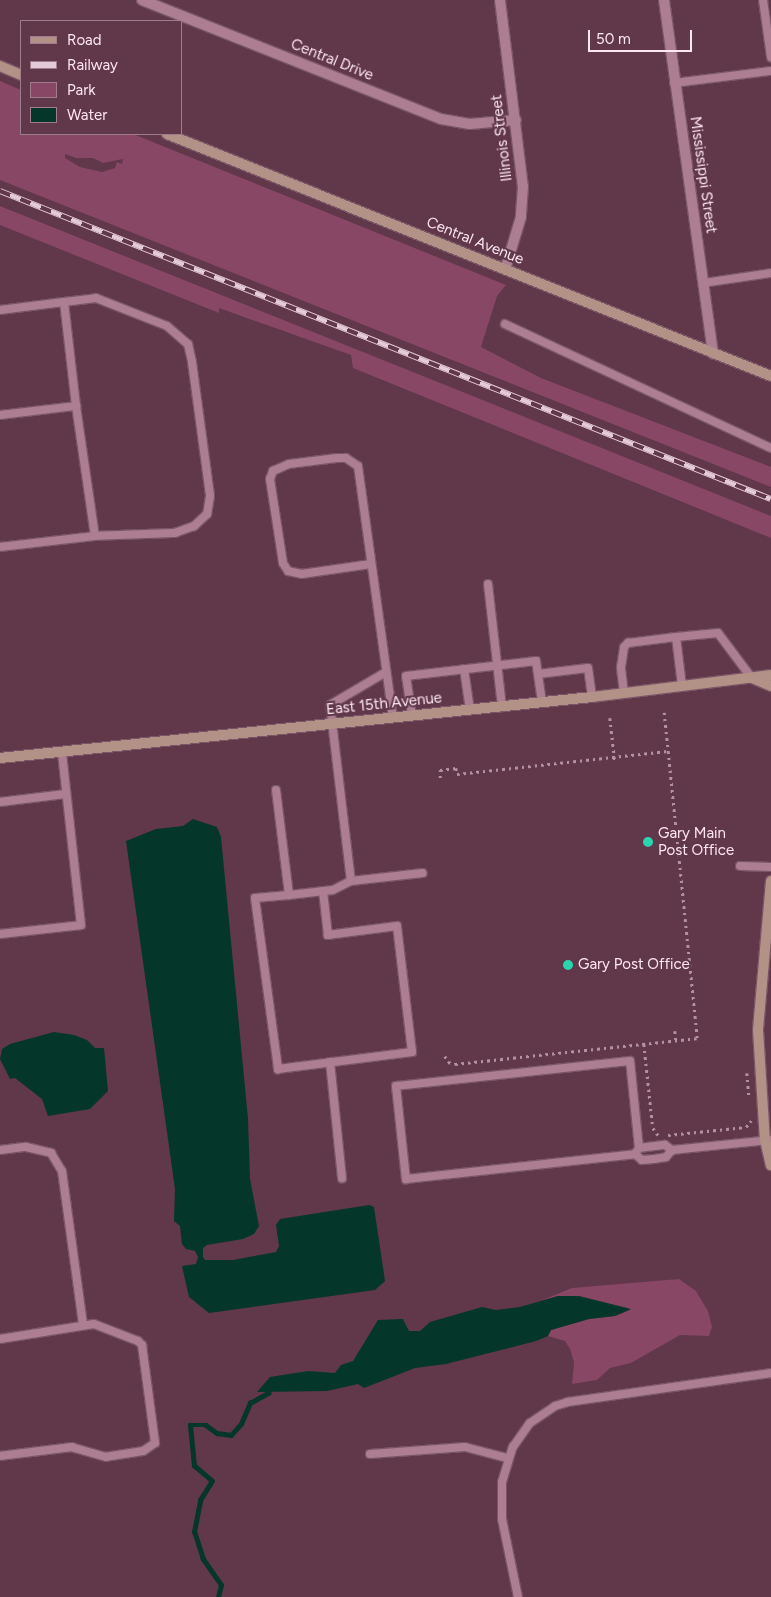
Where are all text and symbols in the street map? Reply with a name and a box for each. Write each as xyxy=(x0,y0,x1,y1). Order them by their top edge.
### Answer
legend xyxy=(20,20,182,135)
scale bar xyxy=(591,20,695,52)
text: 50 m xyxy=(596,30,631,48)
text: Road xyxy=(67,31,102,49)
street label: Central Drive xyxy=(288,35,376,85)
text: Railway xyxy=(67,56,118,74)
text: Park xyxy=(67,81,96,99)
street label: Illinois Street xyxy=(488,94,516,182)
text: Water xyxy=(67,106,107,124)
street label: Mississippi Street xyxy=(686,115,720,235)
street label: Central Avenue xyxy=(424,213,526,269)
street label: East 15th Avenue xyxy=(325,689,443,719)
place label: Gary Main Post Office xyxy=(658,824,734,859)
marker: Gary Main Post Office xyxy=(642,836,654,848)
place label: Gary Post Office xyxy=(578,956,690,974)
marker: Gary Post Office xyxy=(562,959,574,971)

